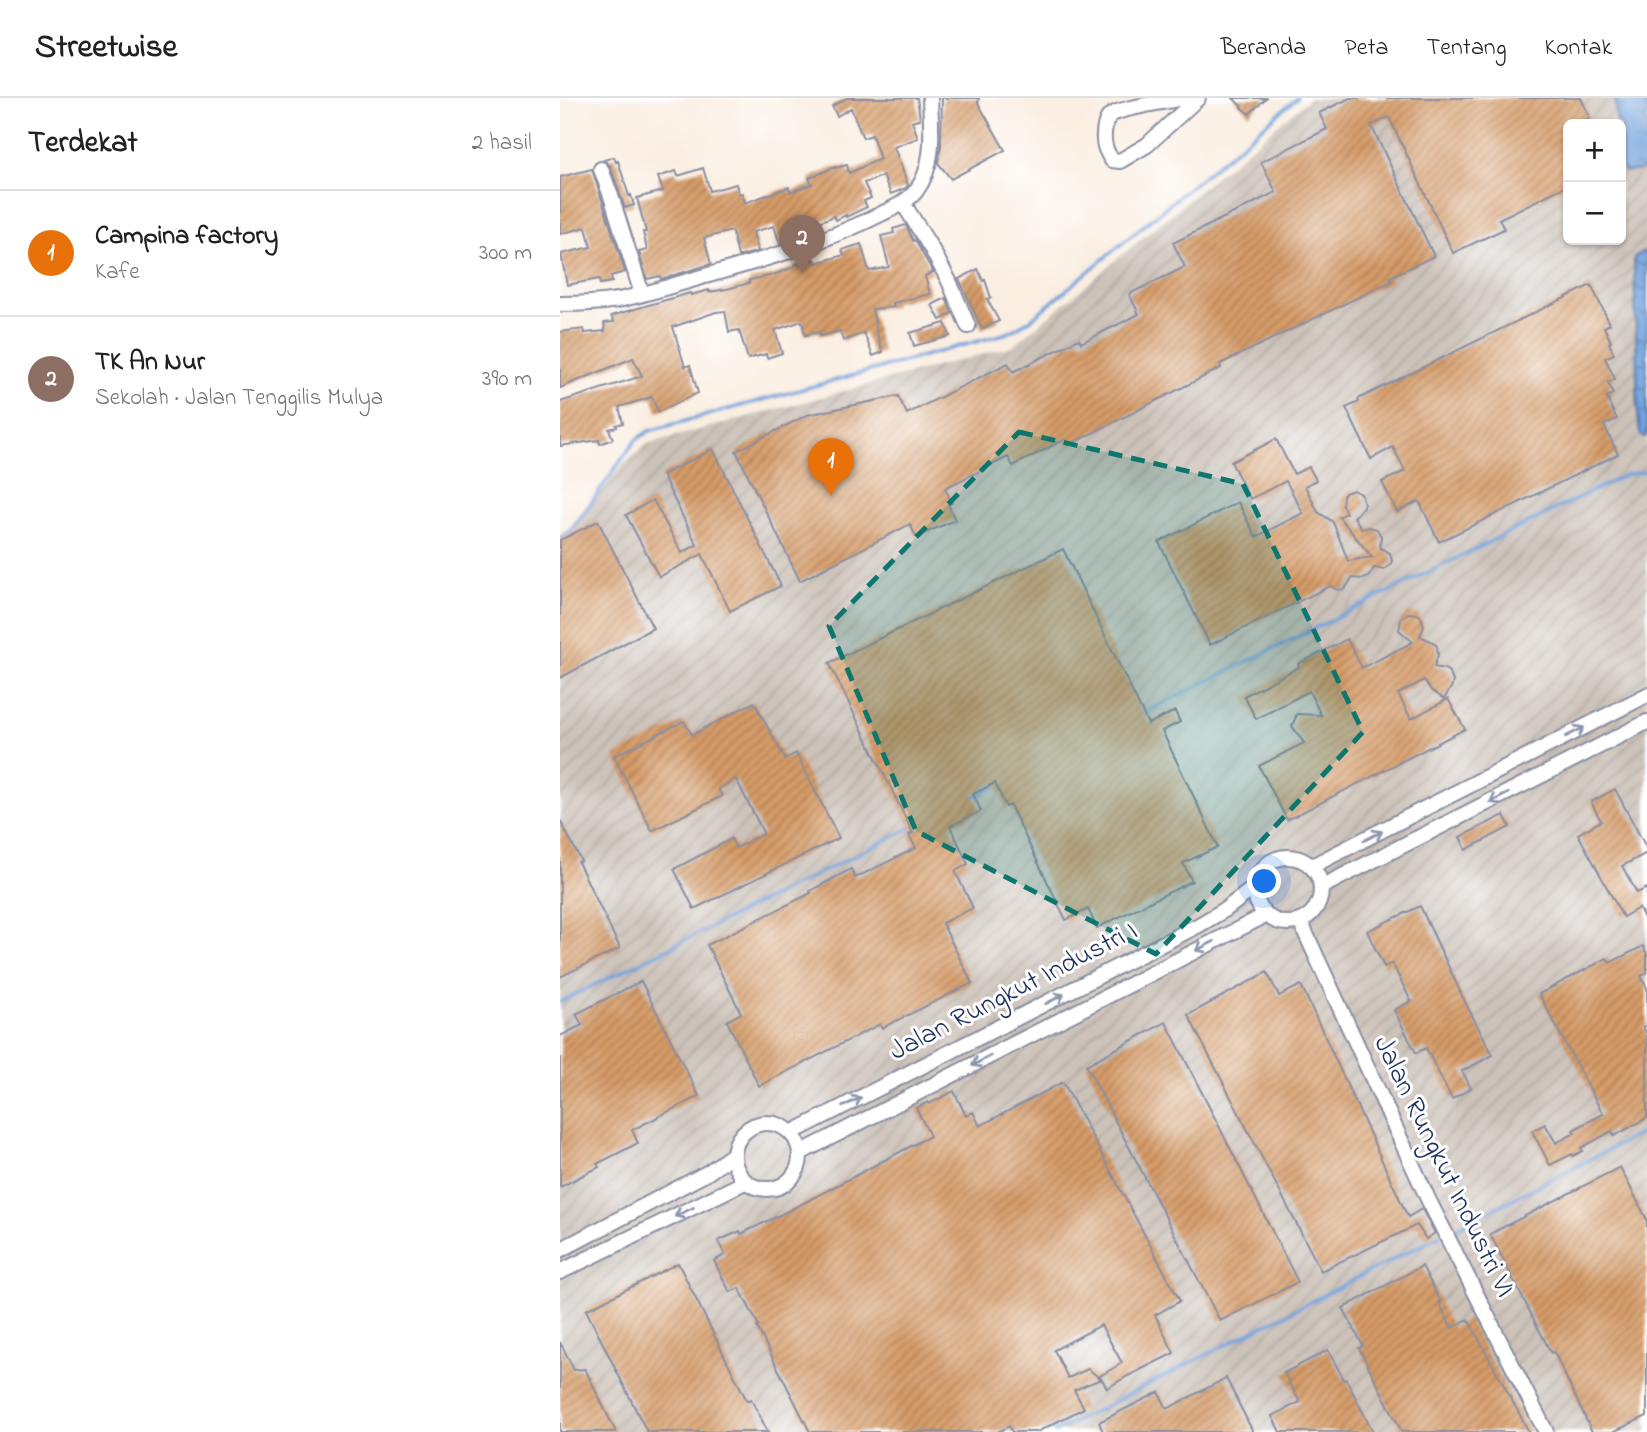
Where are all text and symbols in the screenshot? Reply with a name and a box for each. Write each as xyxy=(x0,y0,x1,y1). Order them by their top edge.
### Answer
text: Streetwise xyxy=(35,24,177,72)
text: Beranda xyxy=(1221,31,1306,66)
text: Peta xyxy=(1344,31,1389,66)
text: Tentang xyxy=(1427,31,1507,66)
text: Kontak xyxy=(1545,31,1612,66)
map controls xyxy=(1563,119,1626,245)
button: + xyxy=(1563,119,1626,182)
text: Terdekat xyxy=(28,122,138,166)
text: 2 hasil xyxy=(472,127,532,160)
button: − xyxy=(1563,182,1626,245)
pin: 2 xyxy=(779,215,825,273)
text: Campina factory xyxy=(95,218,278,256)
text: 1 xyxy=(47,237,55,270)
text: 300 m xyxy=(479,237,532,270)
text: Kafe xyxy=(95,256,140,289)
text: TK An Nur xyxy=(95,344,205,382)
text: 2 xyxy=(45,363,57,396)
text: 390 m xyxy=(482,363,532,396)
text: Sekolah · Jalan Tenggilis Mulya xyxy=(95,382,383,415)
pin: 1 xyxy=(808,438,854,496)
one-way arrow xyxy=(1564,724,1585,738)
one-way arrow xyxy=(1489,792,1510,806)
one-way arrow xyxy=(1362,828,1383,842)
your location xyxy=(1247,864,1281,898)
street label: Jalan Rungkut Industri I xyxy=(883,912,1145,1072)
one-way arrow xyxy=(1195,940,1216,954)
one-way arrow xyxy=(1044,991,1064,1005)
street label: Jalan Rungkut Industri VI xyxy=(1362,1029,1524,1305)
one-way arrow xyxy=(971,1055,992,1068)
one-way arrow xyxy=(841,1095,862,1109)
one-way arrow xyxy=(674,1206,695,1219)

